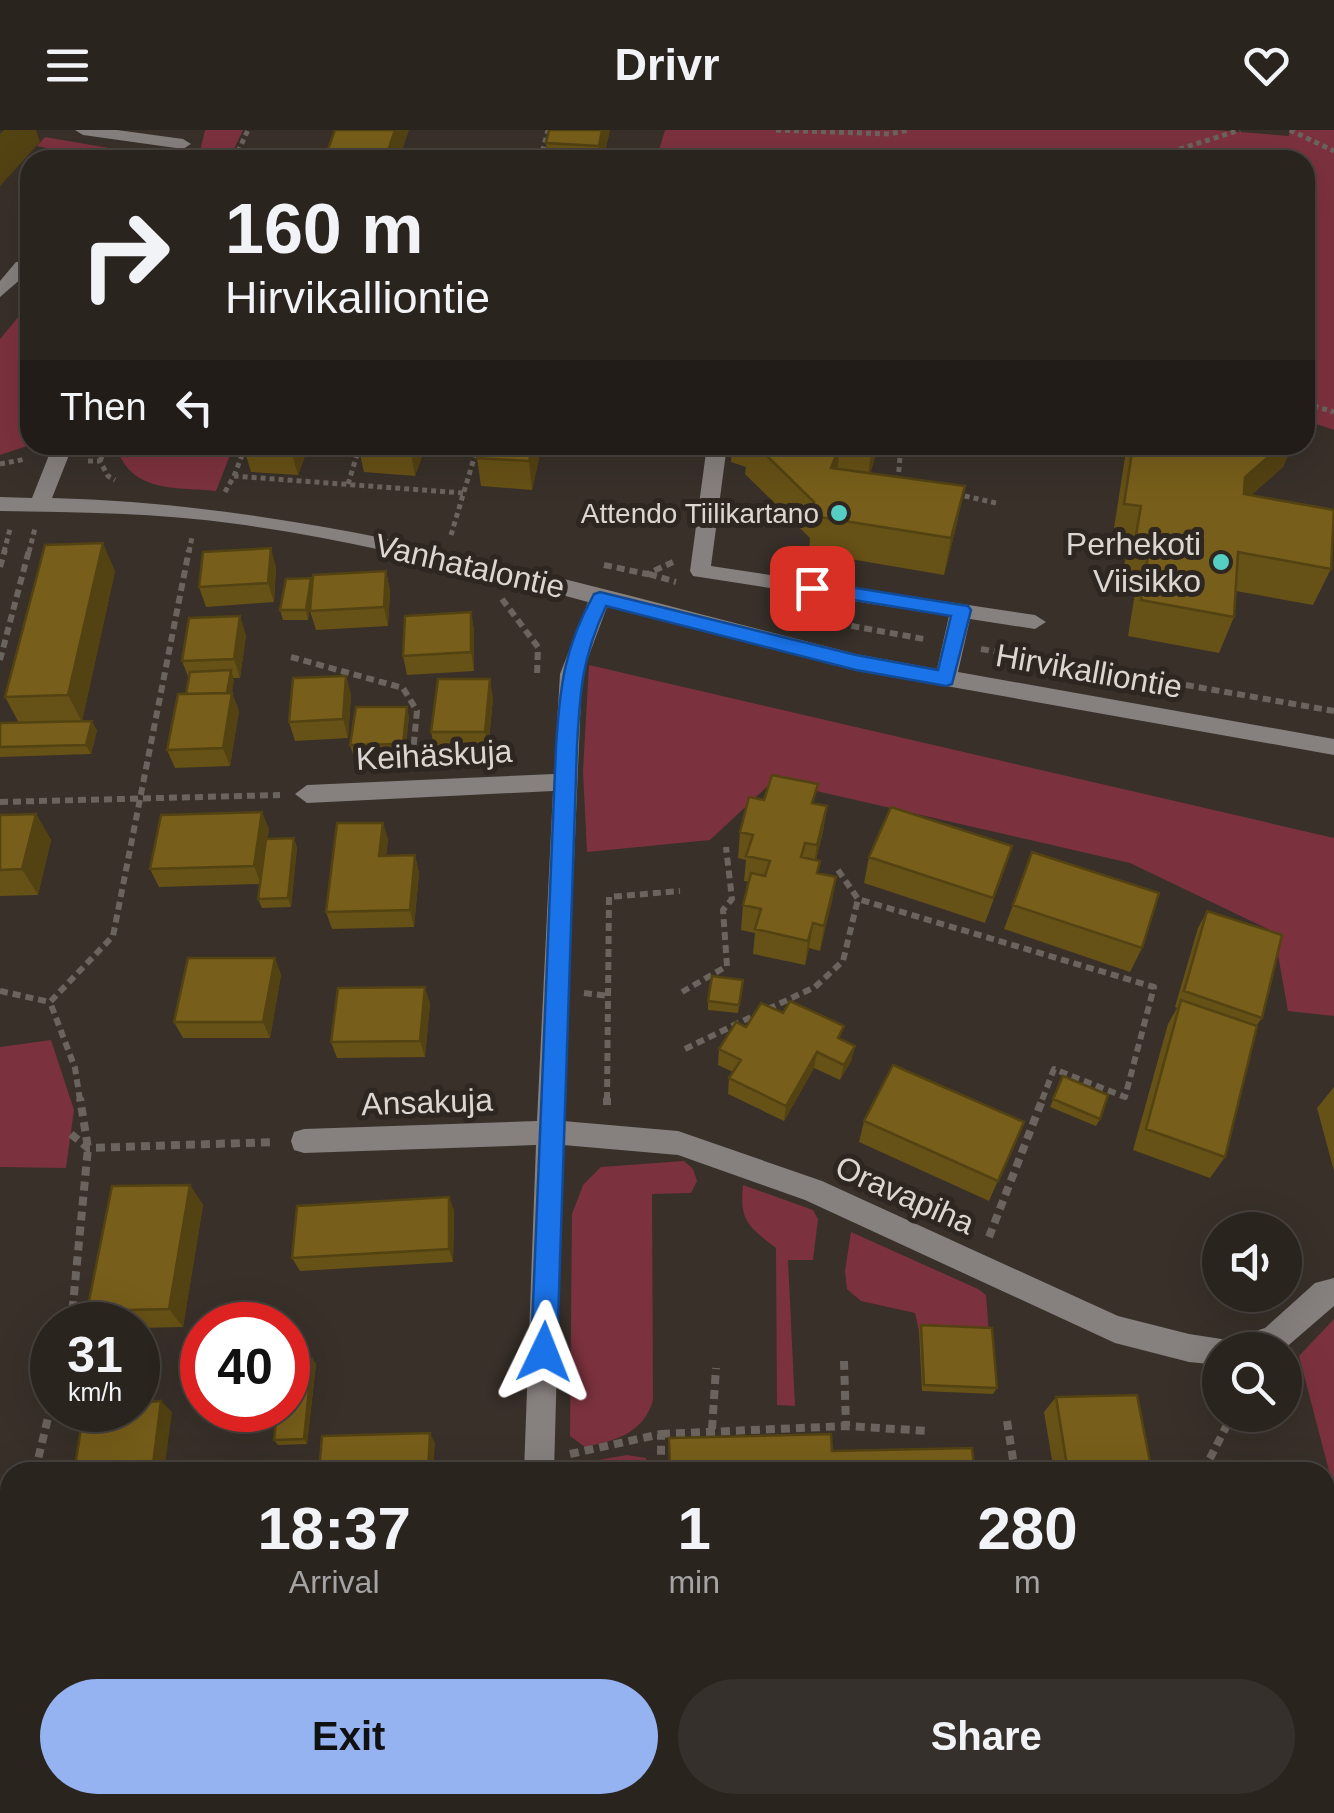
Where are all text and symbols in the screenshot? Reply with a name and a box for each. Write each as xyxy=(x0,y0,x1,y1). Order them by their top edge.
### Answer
icon: menu xyxy=(40,38,95,93)
icon: heart xyxy=(1239,38,1294,93)
text: Drivr xyxy=(614,39,720,90)
icon: right xyxy=(60,190,190,320)
text: 160 m xyxy=(225,190,423,268)
text: Hirvikalliontie xyxy=(225,272,490,323)
icon: left xyxy=(167,380,222,435)
text: Then xyxy=(60,386,147,428)
place label: Attendo Tiilikartano xyxy=(581,498,819,529)
marker: Attendo Tiilikartano xyxy=(828,502,850,524)
place label: Perhekoti Viisikko xyxy=(1066,526,1201,599)
street label: Vanhatalontie xyxy=(372,527,568,605)
pin xyxy=(770,546,855,631)
marker: Perhekoti Viisikko xyxy=(1210,551,1232,573)
icon: arrive xyxy=(785,561,840,616)
street label: Hirvikalliontie xyxy=(993,637,1185,705)
street label: Keihäskuja xyxy=(355,733,513,777)
street label: Ansakuja xyxy=(361,1082,494,1122)
street label: Oravapiha xyxy=(830,1149,980,1242)
map controls xyxy=(1202,1212,1302,1432)
button: sound xyxy=(1202,1212,1302,1312)
position arrow xyxy=(492,1300,596,1404)
speed limit sign: 40 xyxy=(180,1302,310,1432)
text: 31 xyxy=(67,1327,123,1383)
button: search xyxy=(1202,1332,1302,1432)
text: km/h xyxy=(68,1378,122,1406)
text: 18:37 xyxy=(257,1495,411,1562)
text: 1 xyxy=(677,1495,711,1562)
text: 280 xyxy=(977,1495,1078,1562)
text: Arrival xyxy=(289,1564,380,1600)
text: min xyxy=(668,1564,720,1600)
text: m xyxy=(1014,1564,1041,1600)
button: Exit xyxy=(40,1679,658,1794)
button: Share xyxy=(678,1679,1295,1794)

